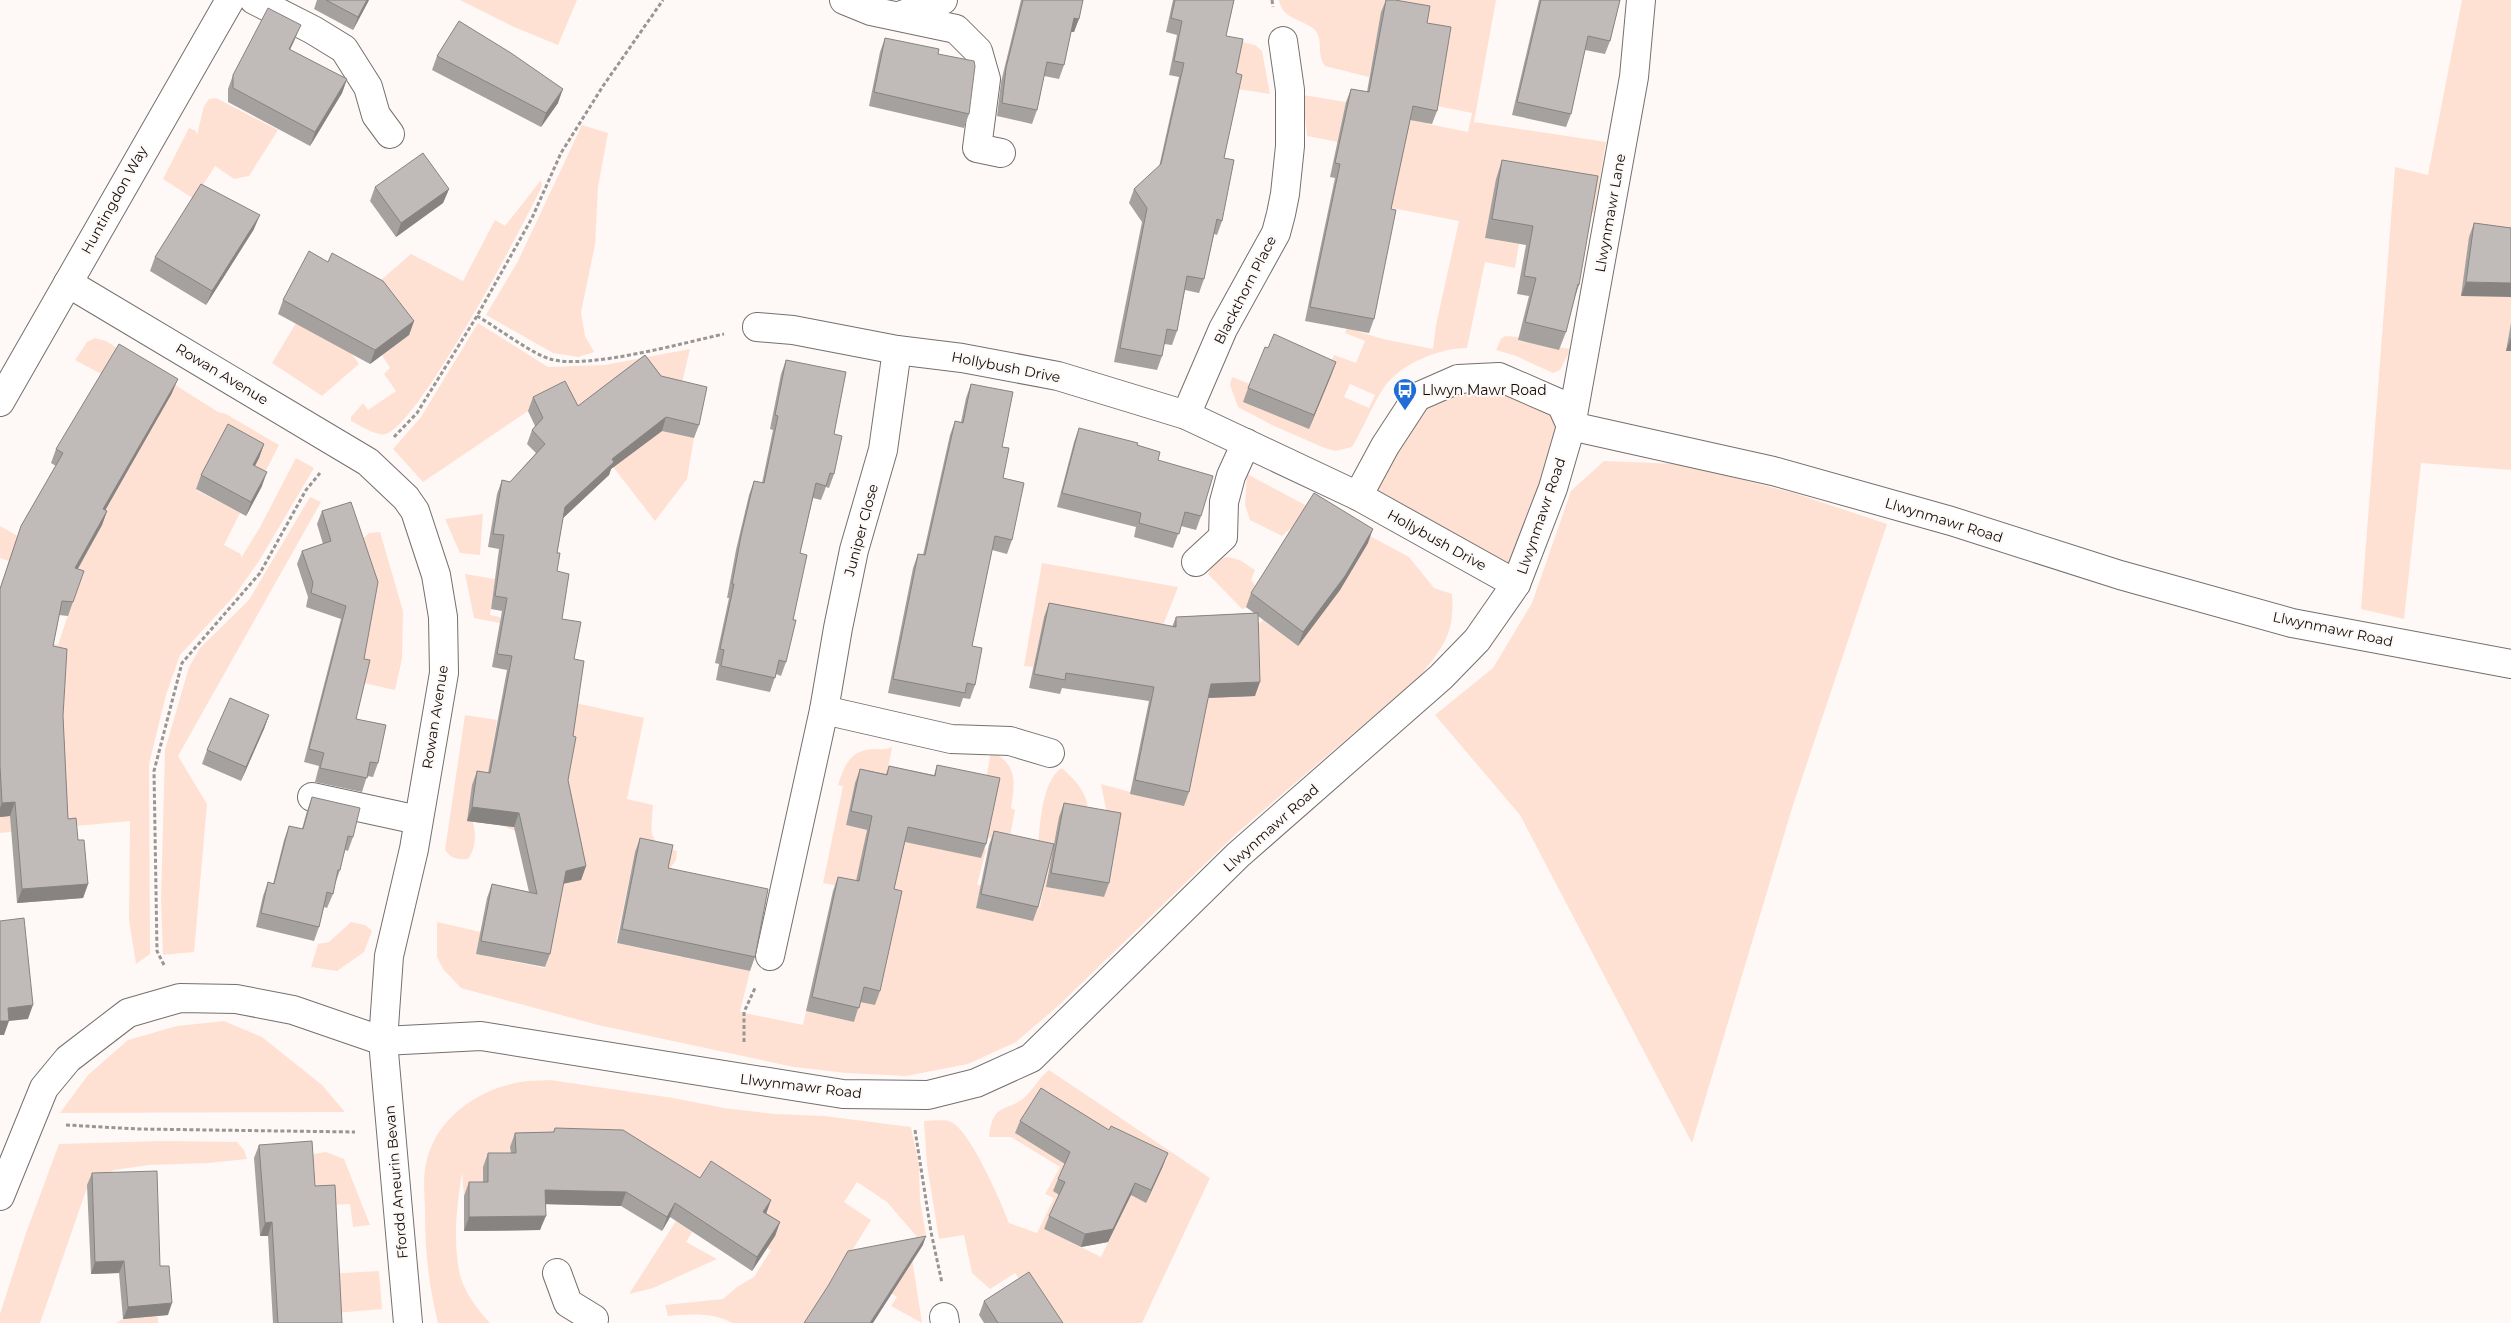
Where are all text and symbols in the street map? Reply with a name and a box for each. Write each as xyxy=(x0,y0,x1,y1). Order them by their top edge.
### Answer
street label: Huntingdon Way xyxy=(77,143,151,257)
street label: Llwynmawr Lane xyxy=(1591,152,1629,274)
street label: Blackthorn Place xyxy=(1210,233,1280,347)
street label: Rowan Avenue xyxy=(172,339,272,409)
street label: Hollybush Drive xyxy=(950,348,1062,386)
bus stop icon: Llwyn Mawr Road xyxy=(1392,377,1418,411)
place label: Llwyn Mawr Road xyxy=(1422,381,1547,399)
street label: Llwynmawr Road xyxy=(1513,455,1569,577)
street label: Juniper Close xyxy=(840,482,882,579)
street label: Llwynmawr Road xyxy=(1883,493,2005,547)
street label: Hollybush Drive xyxy=(1384,505,1490,575)
street label: Llwynmawr Road xyxy=(2271,607,2395,651)
street label: Rowan Avenue xyxy=(418,664,452,770)
street label: Llwynmawr Road xyxy=(1219,780,1323,876)
street label: Llwynmawr Road xyxy=(739,1070,863,1102)
street label: Ffordd Aneurin Bevan xyxy=(380,1104,412,1260)

